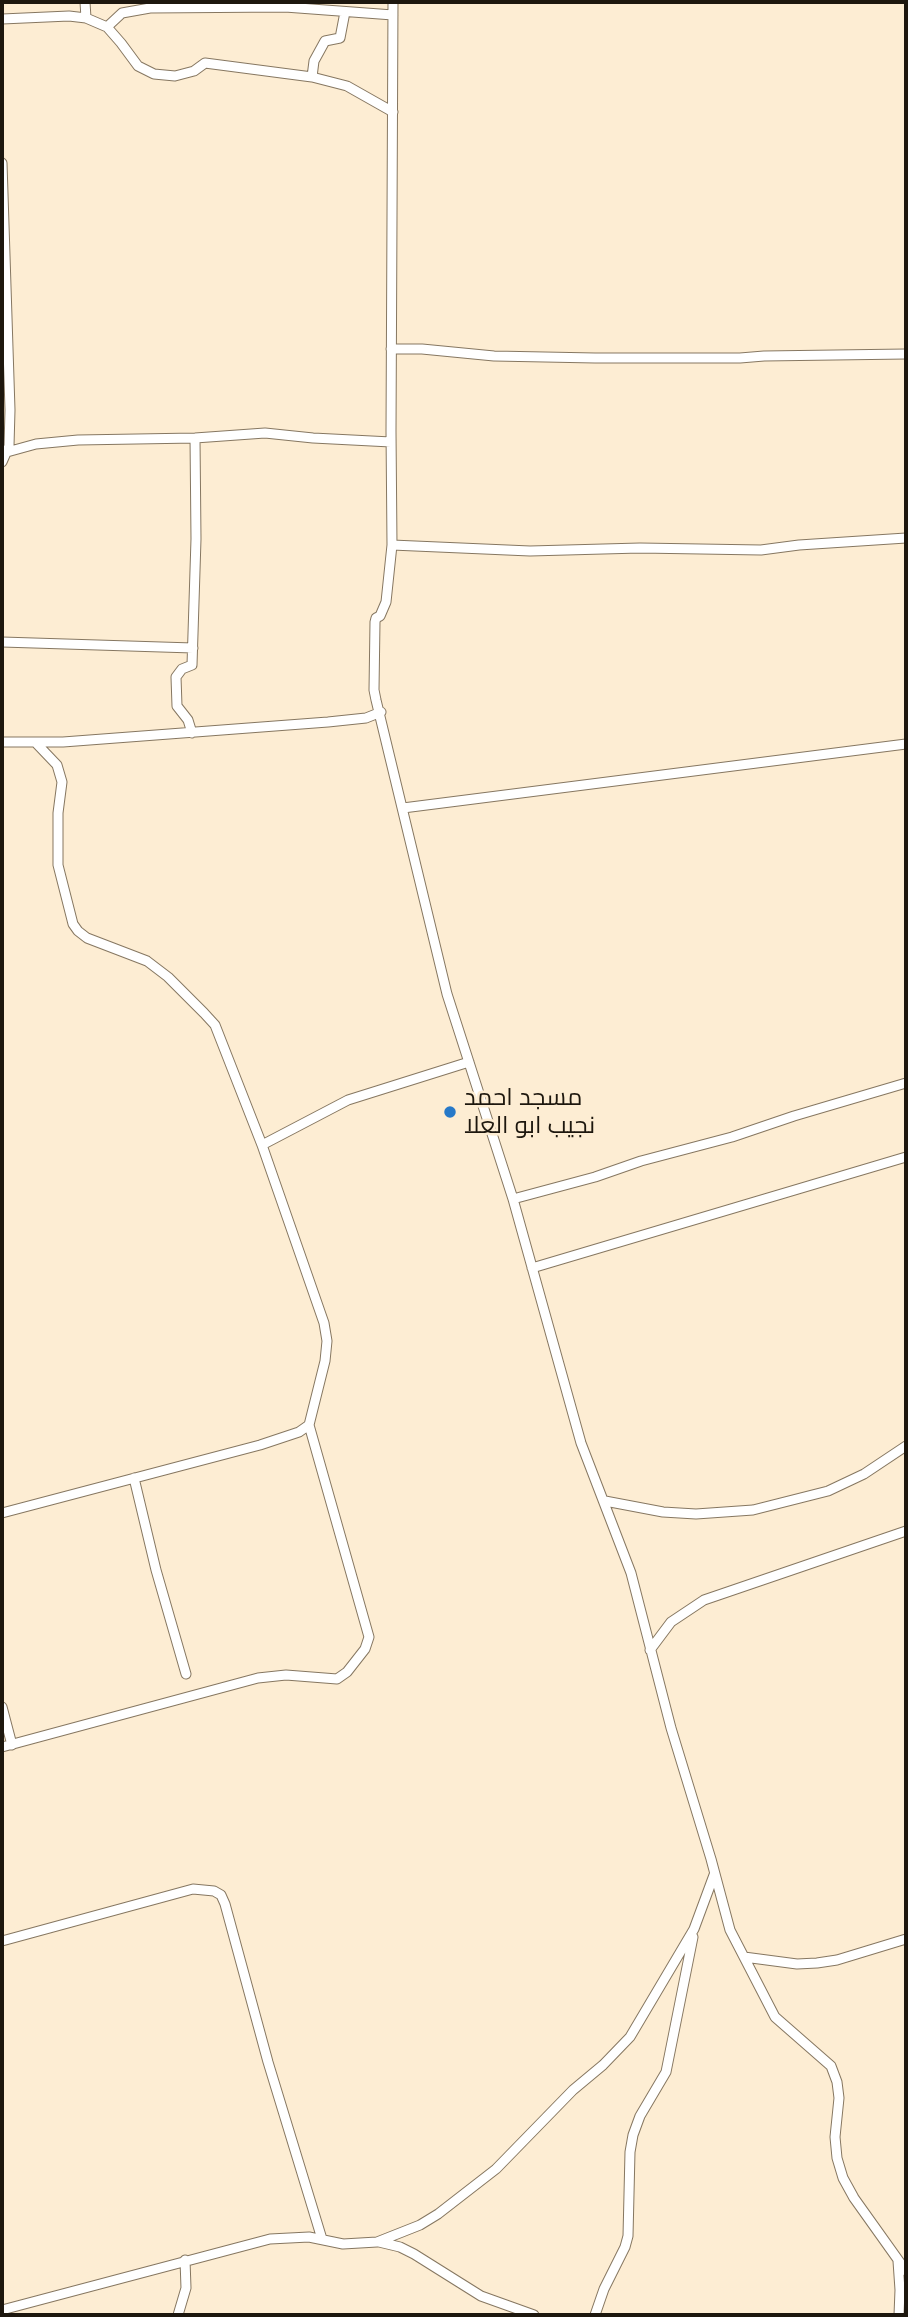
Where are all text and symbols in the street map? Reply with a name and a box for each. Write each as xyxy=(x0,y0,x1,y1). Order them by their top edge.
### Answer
place label: مسجد احمد نجيب ابو العلا xyxy=(464,1084,595,1140)
marker: مسجد احمد نجيب ابو العلا xyxy=(442,1104,458,1120)

